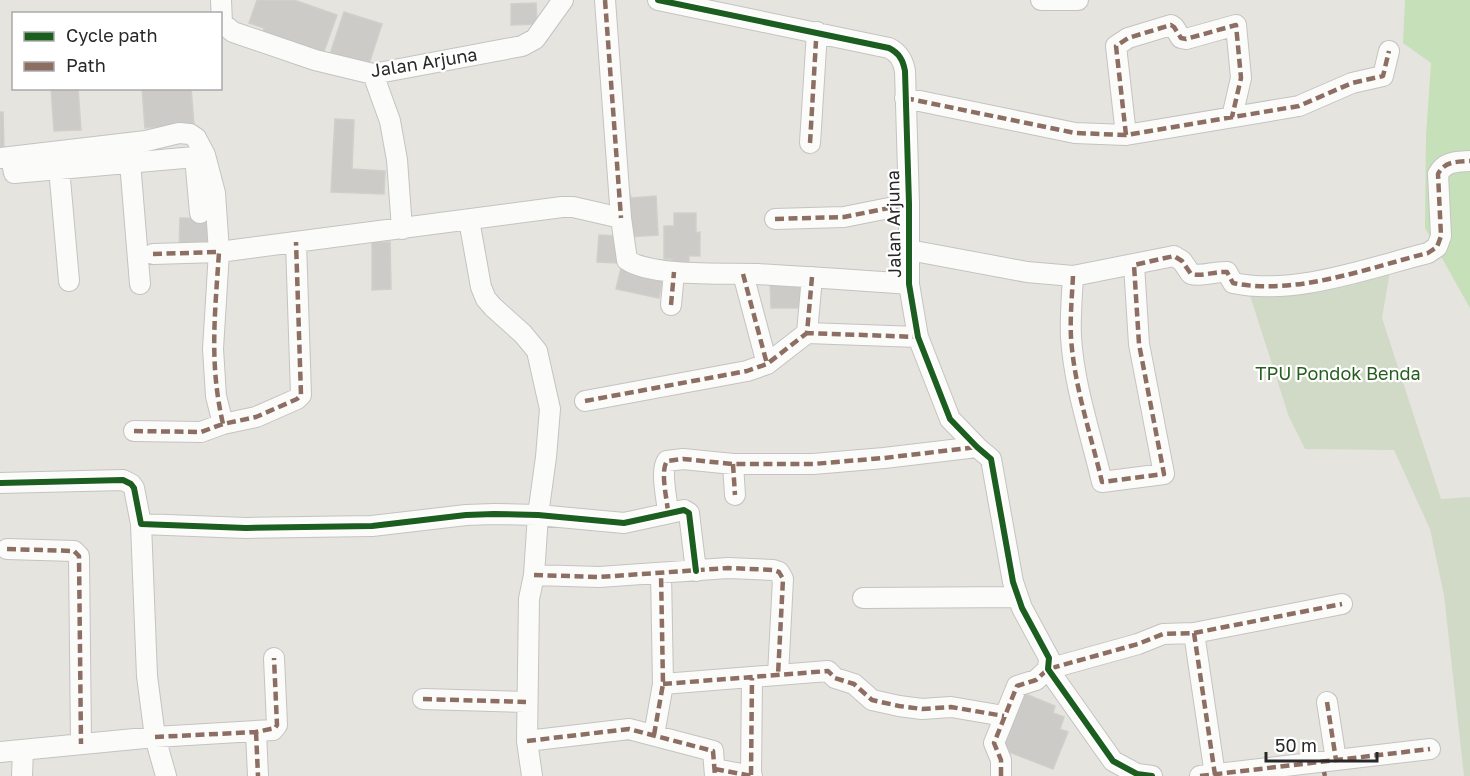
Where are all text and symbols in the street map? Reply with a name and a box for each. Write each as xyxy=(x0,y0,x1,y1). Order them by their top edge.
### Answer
legend xyxy=(12,12,222,90)
text: Cycle path xyxy=(66,24,158,46)
street label: Jalan Arjuna xyxy=(369,43,479,81)
text: Path xyxy=(66,54,106,76)
street label: Jalan Arjuna xyxy=(881,170,905,278)
park label: TPU Pondok Benda xyxy=(1255,362,1421,384)
scale bar xyxy=(1266,725,1377,763)
text: 50 m xyxy=(1275,734,1317,756)

